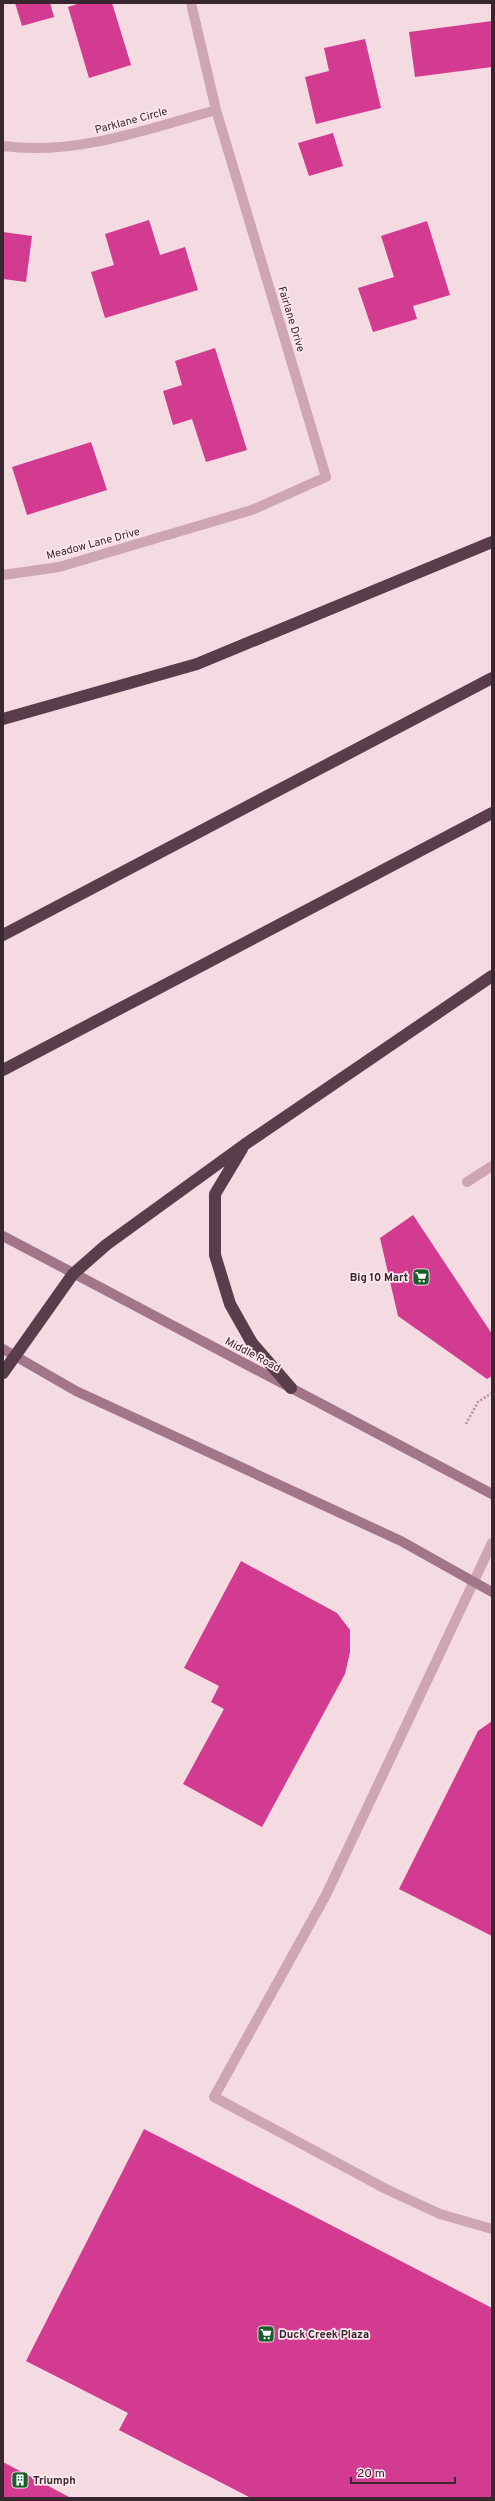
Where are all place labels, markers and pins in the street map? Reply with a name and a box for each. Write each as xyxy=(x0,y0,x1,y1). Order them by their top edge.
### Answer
supermarket icon: Big 10 Mart xyxy=(411,1267,431,1287)
place label: Big 10 Mart xyxy=(350,1271,408,1285)
supermarket icon: Duck Creek Plaza xyxy=(256,2324,276,2344)
place label: Duck Creek Plaza xyxy=(279,2328,369,2342)
building icon: Triumph xyxy=(10,2470,30,2490)
place label: Triumph xyxy=(33,2474,76,2488)

